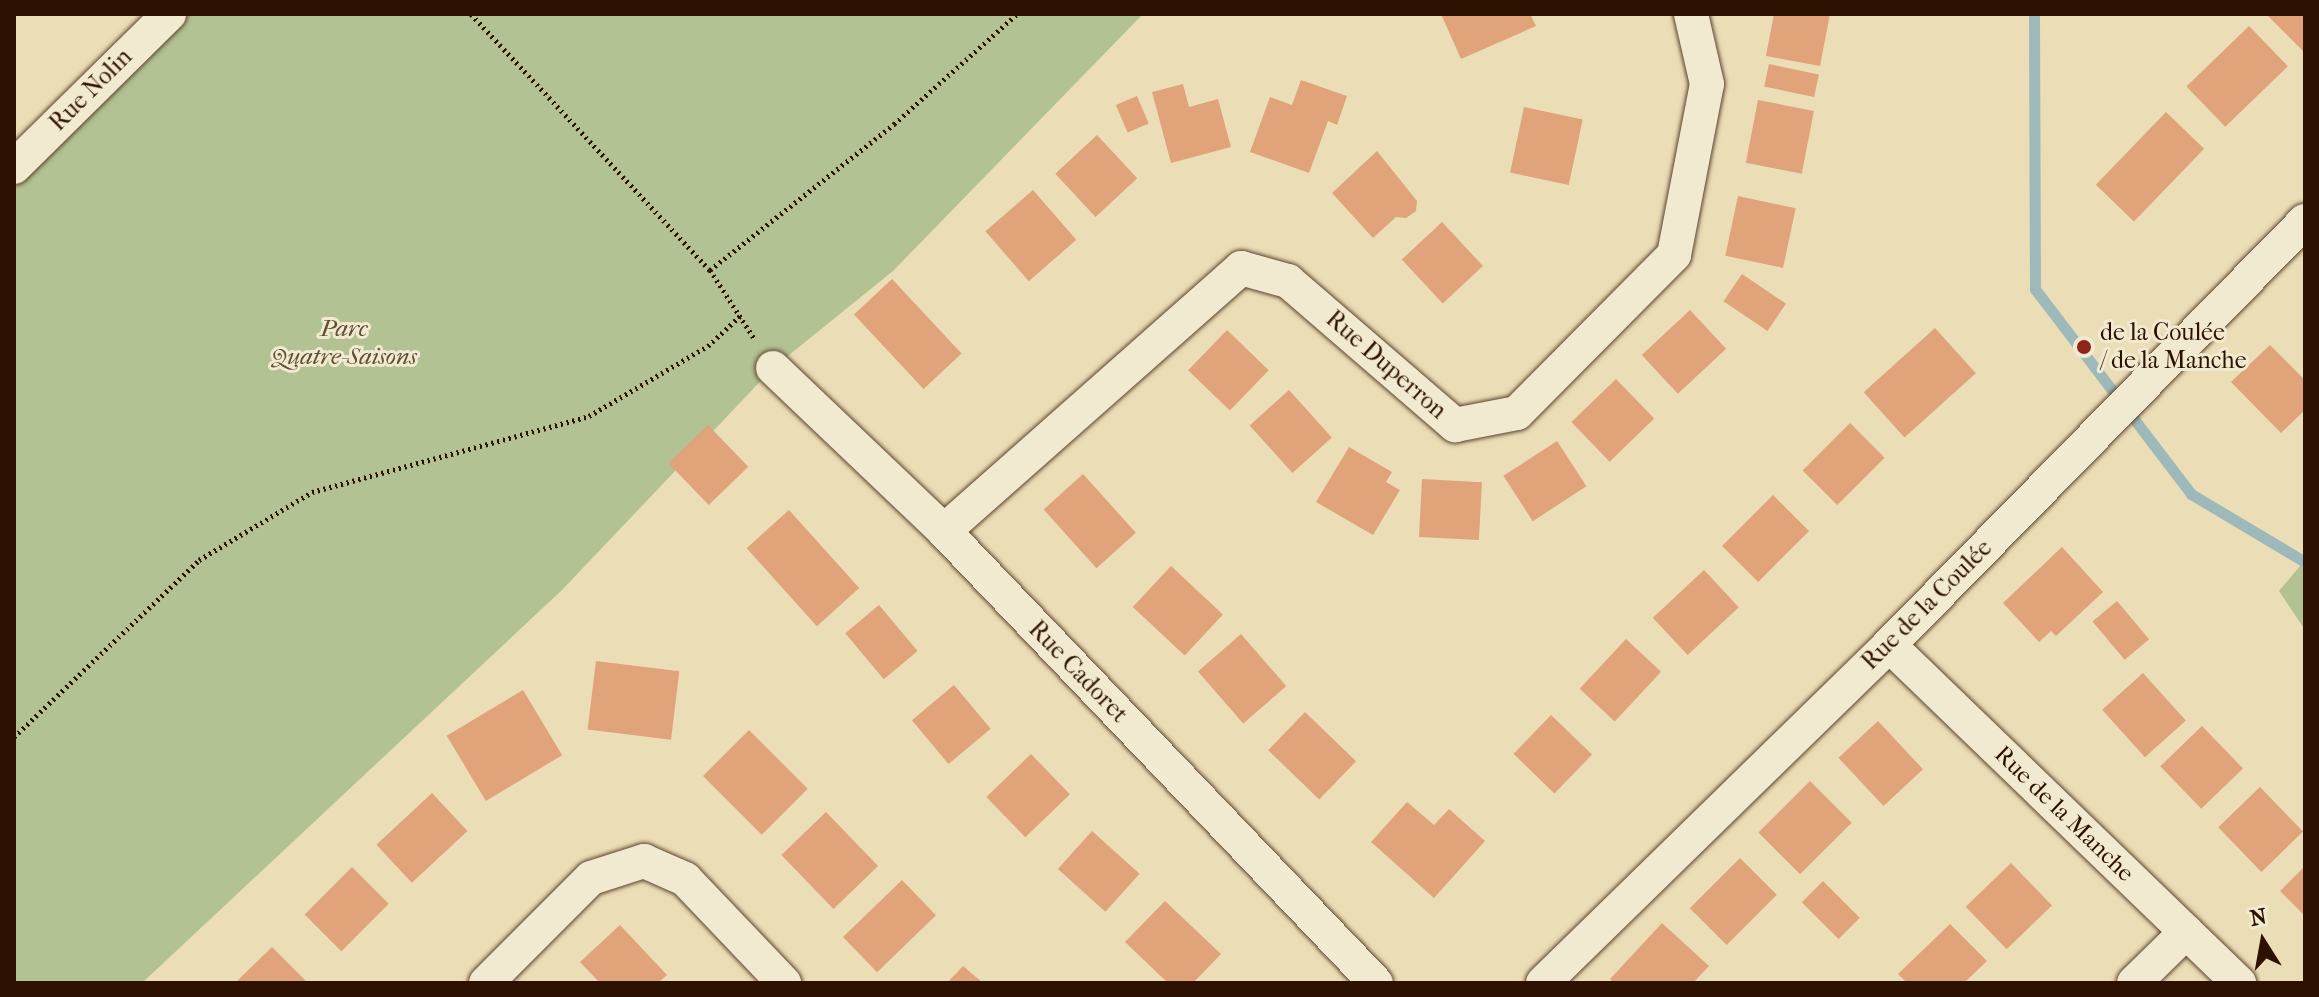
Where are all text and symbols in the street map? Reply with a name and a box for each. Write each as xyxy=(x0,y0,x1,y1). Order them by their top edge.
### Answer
street label: Rue Nolin xyxy=(44,43,138,137)
street label: Rue Duperron xyxy=(1320,305,1452,425)
park label: Parc Quatre-Saisons xyxy=(271,315,417,371)
place label: de la Coulée / de la Manche xyxy=(2100,319,2247,375)
marker: de la Coulée / de la Manche xyxy=(2075,338,2093,356)
street label: Rue de la Coulée xyxy=(1856,534,1998,676)
street label: Rue Cadoret xyxy=(1022,615,1134,729)
street label: Rue de la Manche xyxy=(1988,740,2140,888)
north arrow xyxy=(2223,901,2303,981)
text: N xyxy=(2248,903,2269,932)

